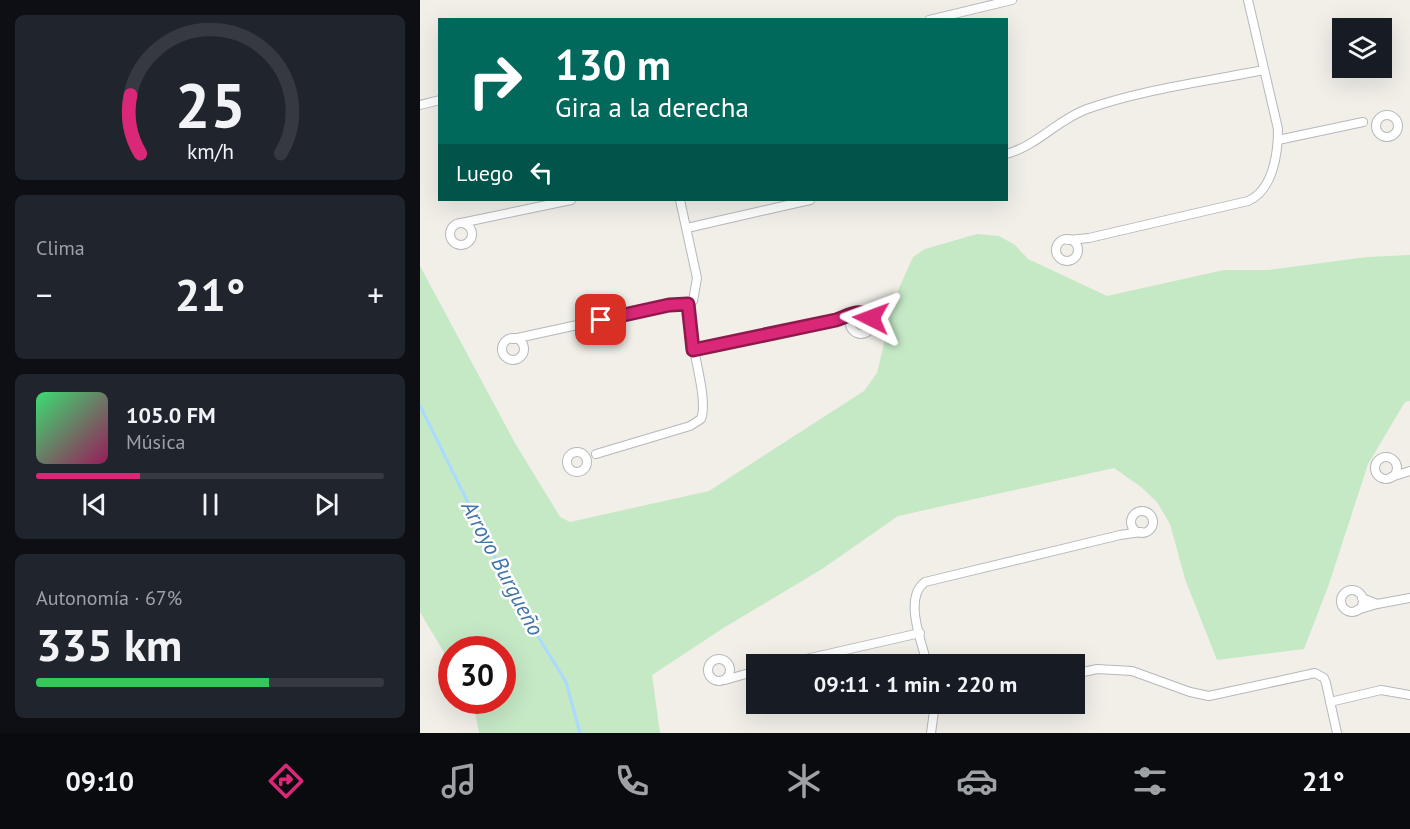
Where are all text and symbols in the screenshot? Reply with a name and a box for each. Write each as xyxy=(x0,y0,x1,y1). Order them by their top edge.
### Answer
map controls xyxy=(1332,18,1392,78)
button: layers xyxy=(1332,18,1392,78)
text: 130 m xyxy=(555,37,671,92)
icon: right xyxy=(456,42,534,120)
text: 25 xyxy=(175,64,245,145)
text: Gira a la derecha xyxy=(555,90,749,124)
text: km/h xyxy=(186,138,233,166)
icon: left xyxy=(525,156,558,189)
text: Luego xyxy=(456,159,513,187)
text: Clima xyxy=(36,235,85,261)
text: 21° xyxy=(175,265,245,323)
text: − xyxy=(36,273,53,316)
text: + xyxy=(367,273,384,316)
position arrow xyxy=(839,286,903,350)
pin xyxy=(575,294,626,345)
icon: arrive xyxy=(584,303,617,336)
text: 105.0 FM xyxy=(126,401,216,429)
text: Música xyxy=(126,429,185,455)
icon: previous xyxy=(78,488,111,521)
icon: pause xyxy=(194,488,227,521)
icon: next xyxy=(310,488,343,521)
water label: Arroyo Burgueño xyxy=(455,495,550,640)
text: Autonomía · 67% xyxy=(36,585,182,611)
text: 335 km xyxy=(36,615,182,673)
speed limit sign: 30 xyxy=(438,636,516,714)
text: 09:11 · 1 min · 220 m xyxy=(814,670,1017,698)
icon: directions xyxy=(265,760,307,802)
icon: music xyxy=(438,760,480,802)
icon: phone xyxy=(611,760,653,802)
icon: climate xyxy=(783,760,825,802)
icon: car xyxy=(956,760,998,802)
icon: filters xyxy=(1129,760,1171,802)
text: 09:10 xyxy=(65,764,134,798)
text: 21° xyxy=(1302,764,1344,798)

